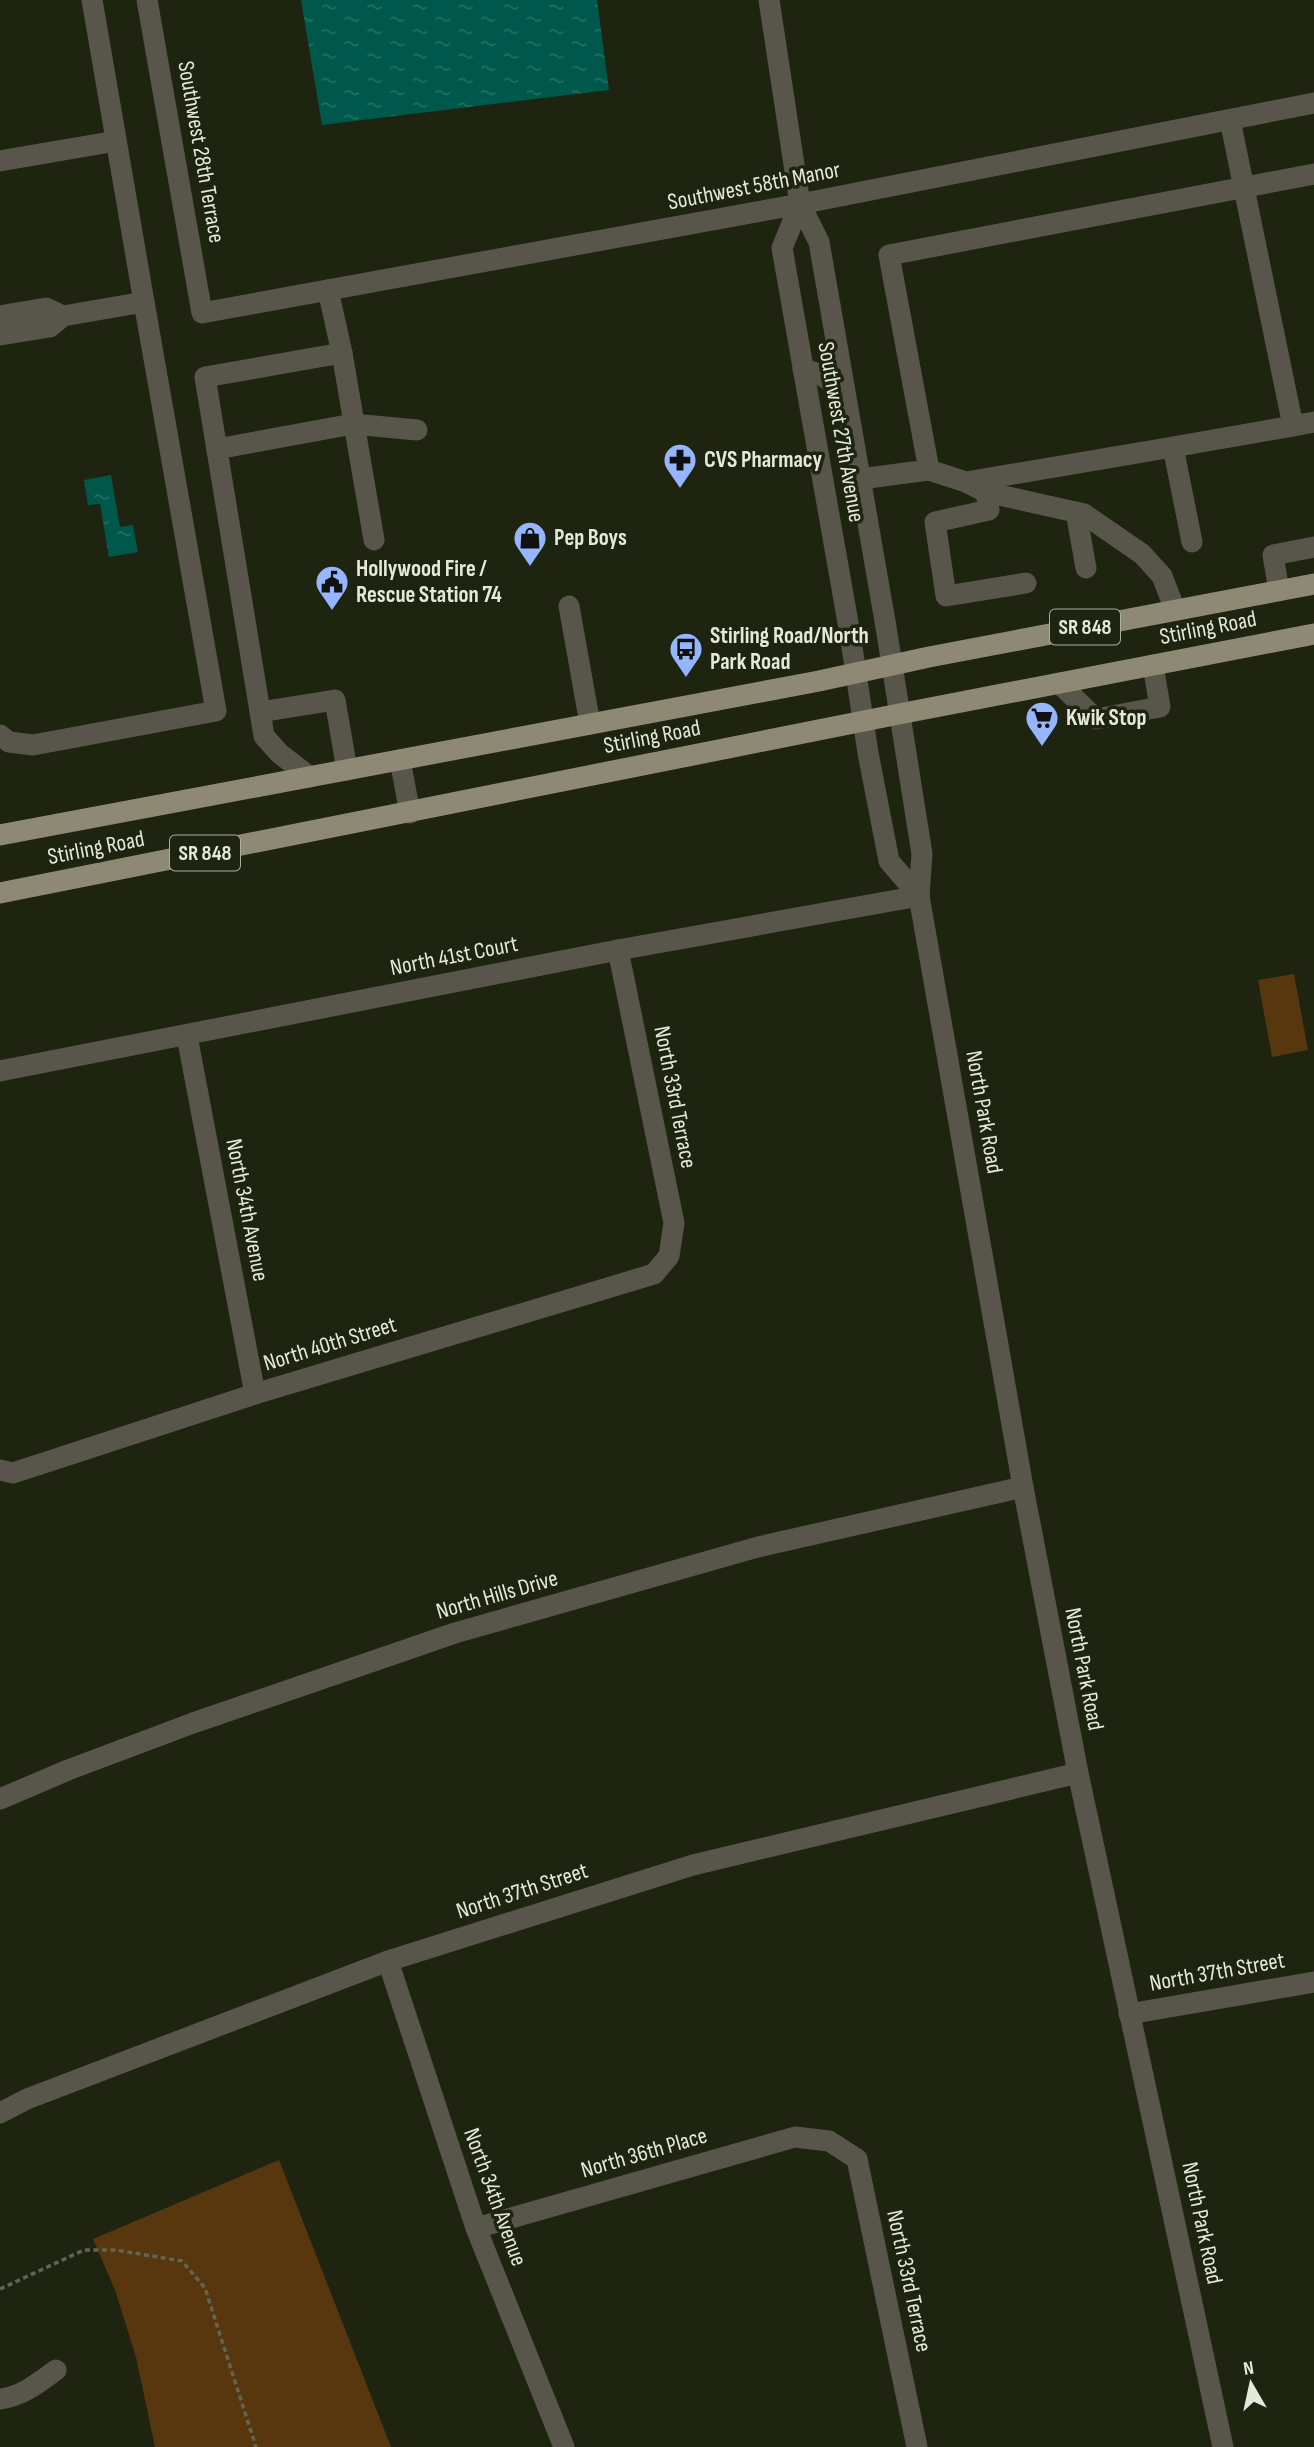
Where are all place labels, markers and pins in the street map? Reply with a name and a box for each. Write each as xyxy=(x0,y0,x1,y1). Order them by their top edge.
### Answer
pharmacy icon: CVS Pharmacy xyxy=(661,441,699,490)
place label: CVS Pharmacy xyxy=(704,446,822,474)
shop icon: Pep Boys xyxy=(511,519,549,568)
place label: Pep Boys xyxy=(554,524,627,552)
place label: Hollywood Fire / Rescue Station 74 xyxy=(356,555,502,609)
public building icon: Hollywood Fire / Rescue Station 74 xyxy=(313,563,351,612)
place label: Stirling Road/North Park Road xyxy=(710,622,869,676)
bus stop icon: Stirling Road/North Park Road xyxy=(667,630,705,679)
supermarket icon: Kwik Stop xyxy=(1023,699,1061,748)
place label: Kwik Stop xyxy=(1066,704,1146,732)

